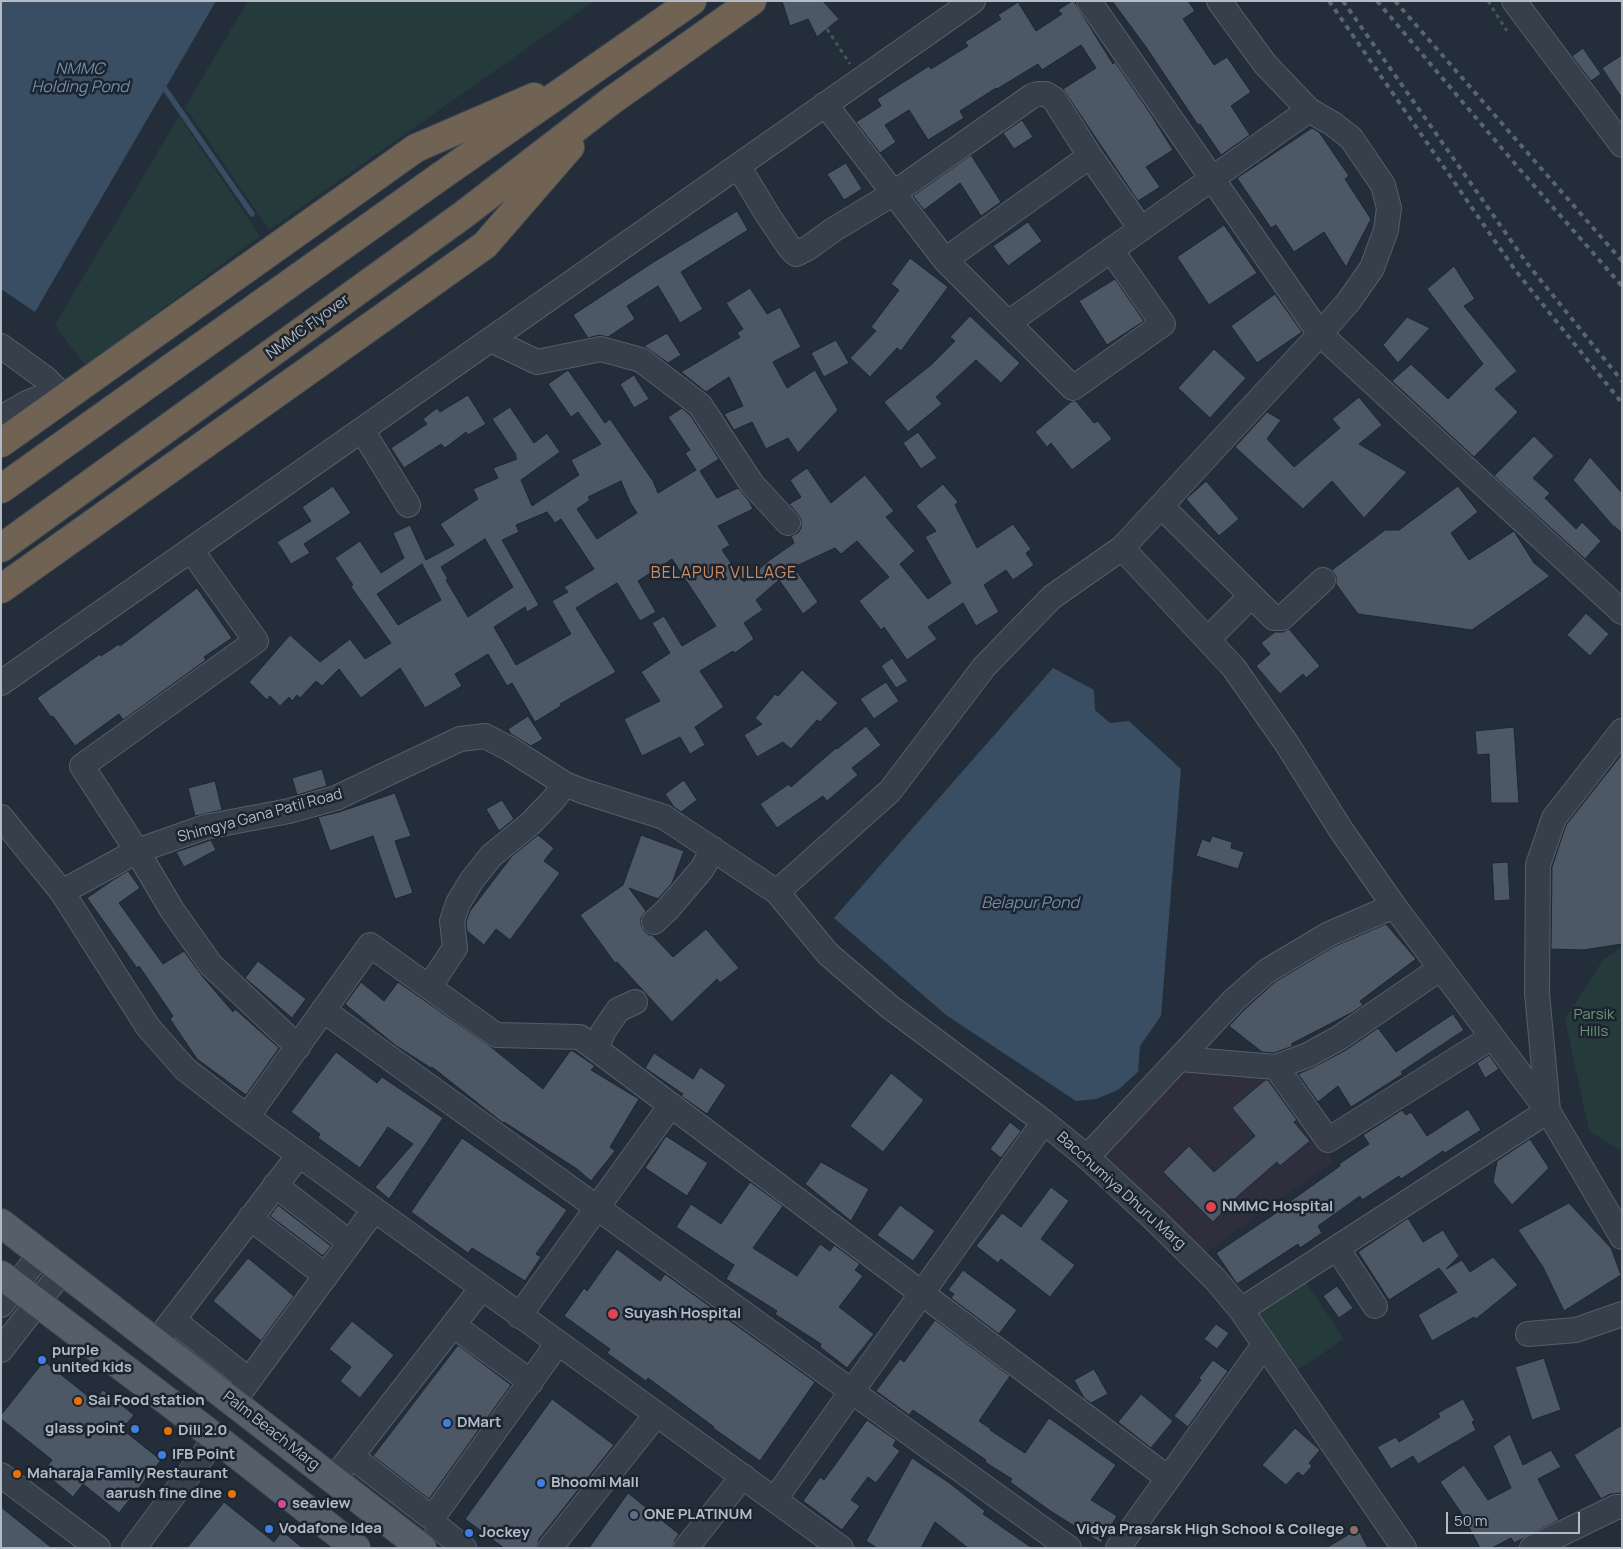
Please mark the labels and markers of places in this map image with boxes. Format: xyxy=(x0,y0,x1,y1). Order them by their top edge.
place label: NMMC Hospital xyxy=(1222,1198,1333,1216)
marker: NMMC Hospital xyxy=(1204,1200,1218,1214)
place label: Suyash Hospital xyxy=(624,1305,741,1323)
marker: Suyash Hospital xyxy=(606,1307,620,1321)
place label: purple united kids xyxy=(52,1342,132,1377)
marker: purple united kids xyxy=(36,1354,48,1366)
place label: Sai Food station xyxy=(88,1392,205,1410)
marker: Sai Food station xyxy=(72,1395,84,1407)
place label: DMart xyxy=(457,1414,501,1432)
marker: DMart xyxy=(441,1417,453,1429)
place label: glass point xyxy=(45,1420,125,1438)
place label: Dili 2.0 xyxy=(178,1422,227,1440)
marker: glass point xyxy=(129,1423,141,1435)
marker: Dili 2.0 xyxy=(162,1425,174,1437)
place label: IFB Point xyxy=(172,1446,235,1464)
marker: IFB Point xyxy=(156,1449,168,1461)
place label: Maharaja Family Restaurant xyxy=(27,1465,228,1483)
marker: Maharaja Family Restaurant xyxy=(11,1468,23,1480)
place label: Bhoomi Mall xyxy=(551,1474,639,1492)
marker: Bhoomi Mall xyxy=(535,1477,547,1489)
place label: aarush fine dine xyxy=(106,1485,222,1503)
marker: aarush fine dine xyxy=(226,1488,238,1500)
place label: seaview xyxy=(292,1495,351,1513)
marker: seaview xyxy=(276,1498,288,1510)
place label: ONE PLATINUM xyxy=(644,1506,752,1524)
marker: ONE PLATINUM xyxy=(628,1509,640,1521)
place label: Vodafone Idea xyxy=(279,1520,382,1538)
place label: Vidya Prasarsk High School & College xyxy=(1076,1521,1344,1539)
marker: Vodafone Idea xyxy=(263,1523,275,1535)
place label: Jockey xyxy=(479,1524,530,1542)
marker: Vidya Prasarsk High School & College xyxy=(1348,1524,1360,1536)
marker: Jockey xyxy=(463,1527,475,1539)

